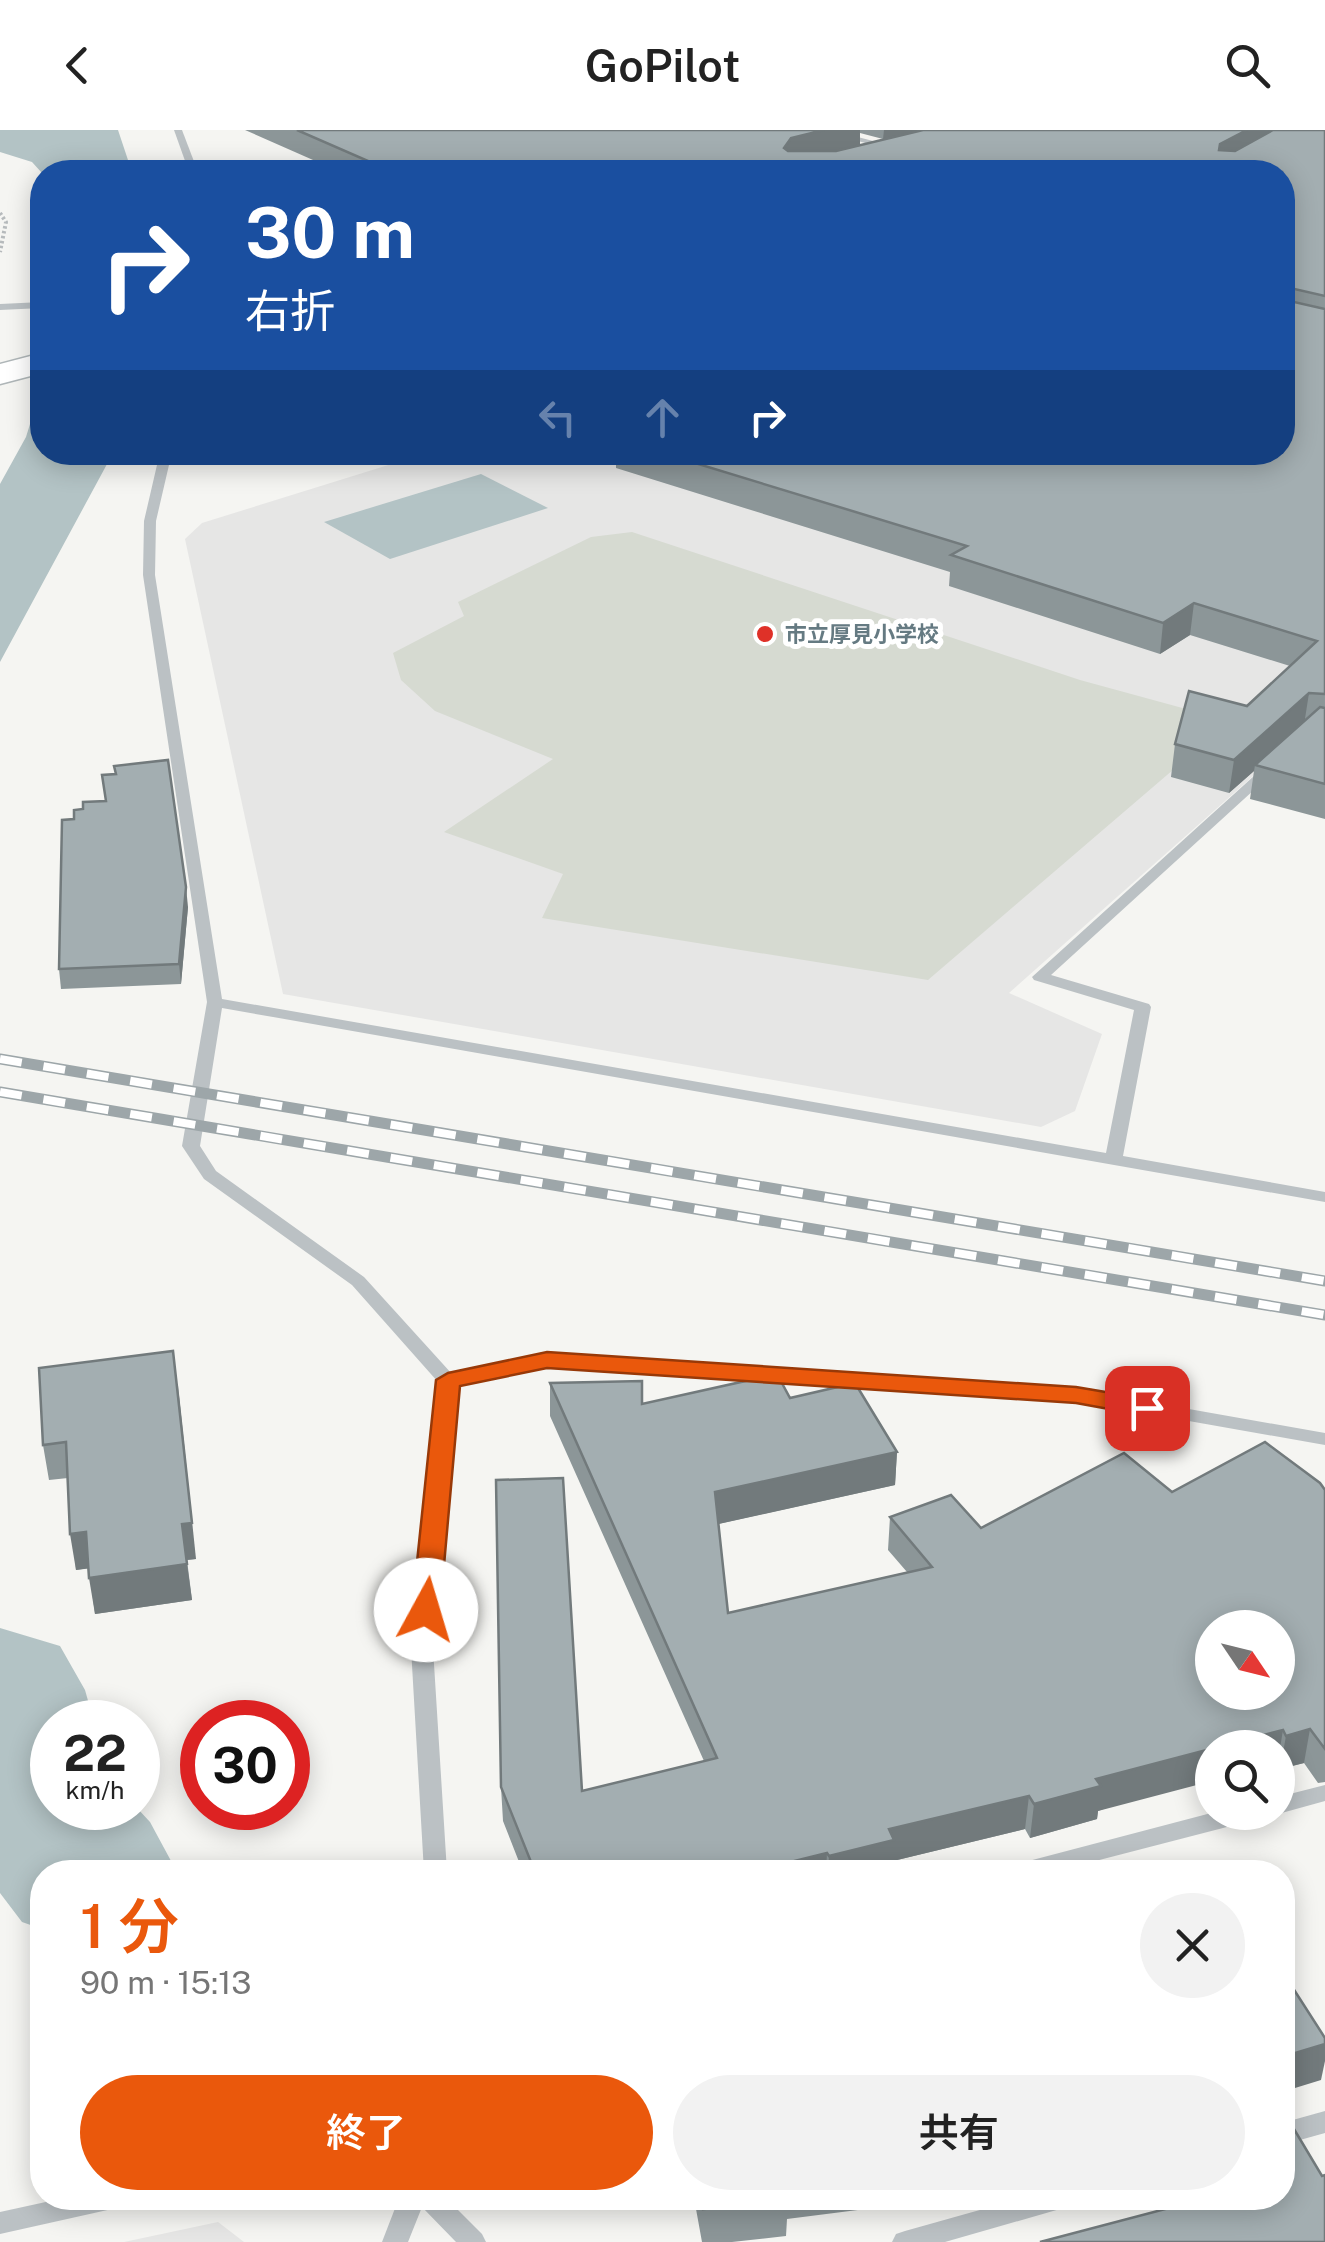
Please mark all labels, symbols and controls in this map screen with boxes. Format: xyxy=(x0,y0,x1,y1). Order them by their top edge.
icon: back xyxy=(50,38,105,93)
icon: search xyxy=(1220,38,1275,93)
text: GoPilot xyxy=(585,39,740,92)
text: 30 m xyxy=(245,191,415,274)
icon: right xyxy=(80,200,210,330)
text: 右折 xyxy=(245,284,335,337)
icon: left xyxy=(530,390,585,445)
icon: ahead xyxy=(635,390,690,445)
icon: right xyxy=(740,390,795,445)
place label: 市立厚見小学校 xyxy=(785,621,939,647)
marker: 市立厚見小学校 xyxy=(754,623,776,645)
pin xyxy=(1105,1366,1190,1451)
icon: arrive xyxy=(1120,1381,1175,1436)
position arrow xyxy=(374,1558,478,1662)
north arrow xyxy=(1195,1610,1295,1710)
map controls xyxy=(1195,1610,1295,1830)
speed limit sign: 30 xyxy=(180,1700,310,1830)
text: 22 xyxy=(63,1723,127,1782)
button: search xyxy=(1195,1730,1295,1830)
text: km/h xyxy=(66,1775,124,1805)
text: 1 分 xyxy=(80,1891,179,1962)
button: close xyxy=(1140,1893,1245,1998)
text: 90 m · 15:13 xyxy=(80,1964,251,2001)
button: 終了 xyxy=(80,2075,653,2190)
button: 共有 xyxy=(673,2075,1245,2190)

